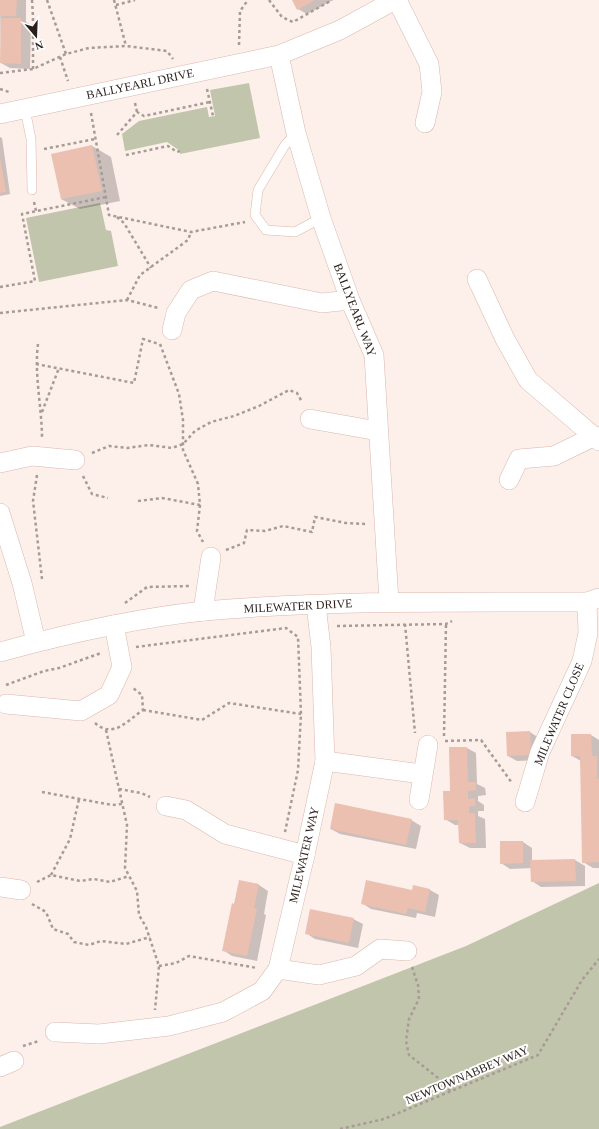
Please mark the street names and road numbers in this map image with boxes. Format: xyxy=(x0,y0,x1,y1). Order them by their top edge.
street label: BALLYEARL DRIVE xyxy=(85,66,195,102)
street label: BALLYEARL WAY xyxy=(331,261,379,359)
street label: MILEWATER DRIVE xyxy=(243,596,353,616)
street label: MILEWATER CLOSE xyxy=(531,660,587,768)
street label: MILEWATER WAY xyxy=(286,805,322,904)
street label: NEWTOWNABBEY WAY xyxy=(403,1043,531,1107)

